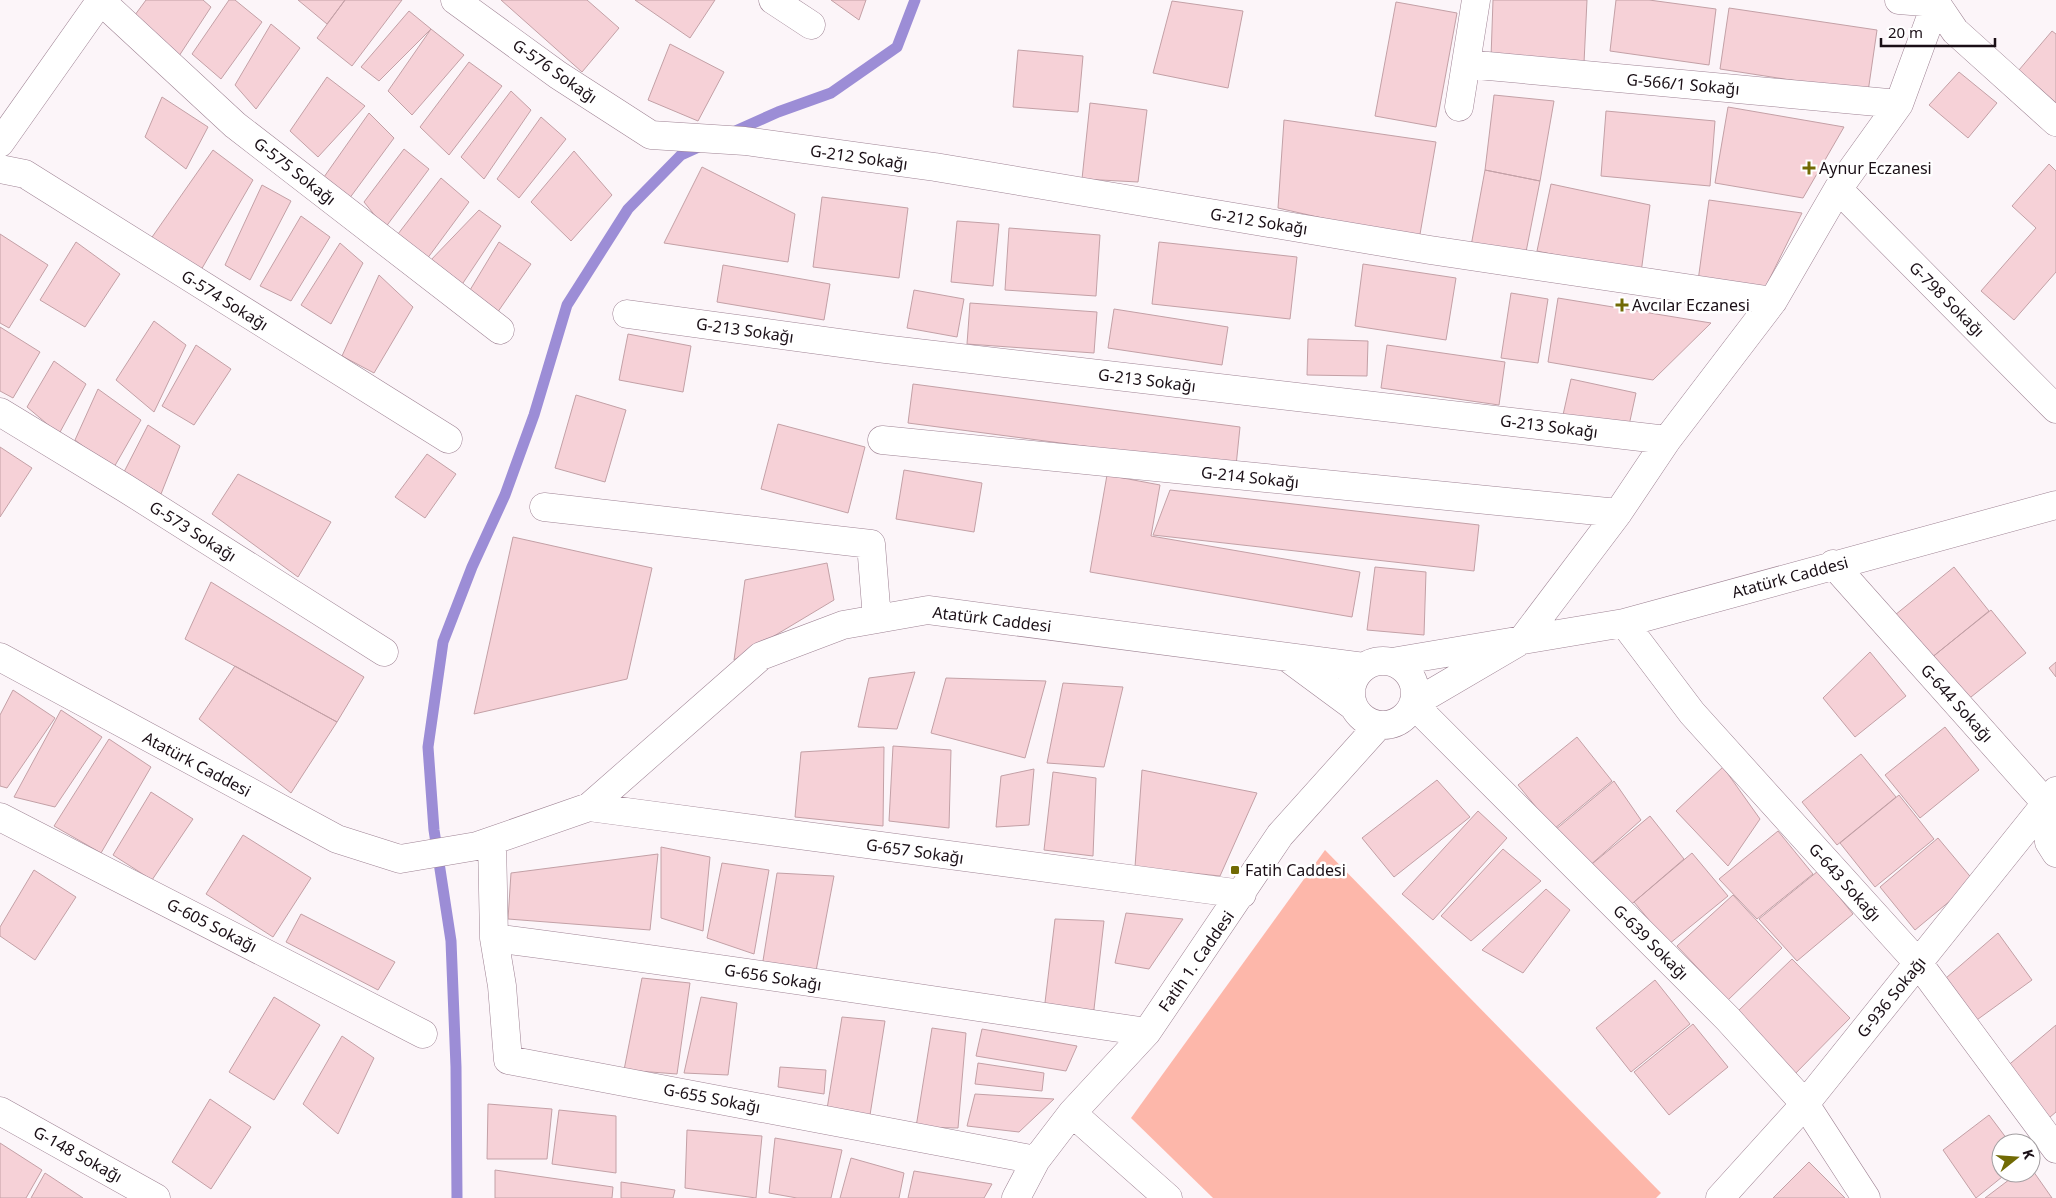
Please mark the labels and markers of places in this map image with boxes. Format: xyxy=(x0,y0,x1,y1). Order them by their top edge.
place label: Aynur Eczanesi xyxy=(1819,157,1932,179)
marker: Aynur Eczanesi xyxy=(1803,162,1815,174)
place label: Avcılar Eczanesi xyxy=(1632,294,1750,316)
marker: Avcılar Eczanesi xyxy=(1616,299,1628,311)
place label: Fatih Caddesi xyxy=(1245,859,1346,881)
marker: Fatih Caddesi xyxy=(1229,864,1241,876)

